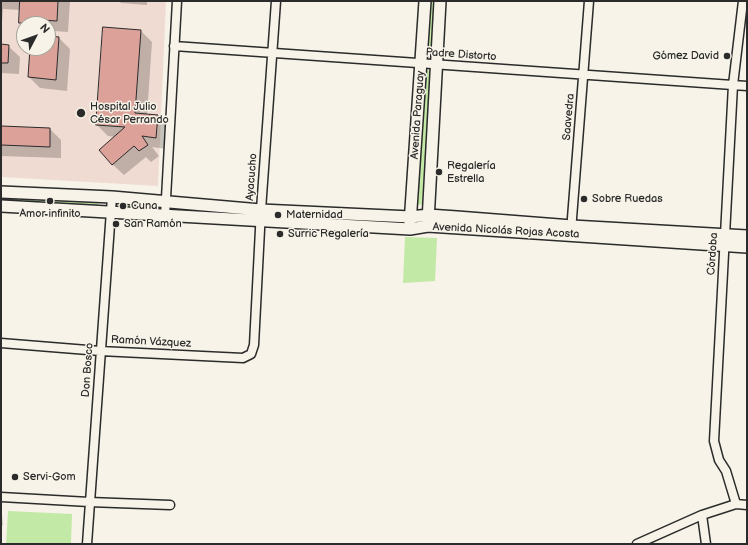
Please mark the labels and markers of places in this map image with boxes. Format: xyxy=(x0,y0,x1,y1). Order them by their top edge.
place label: Gómez David xyxy=(652,49,719,63)
marker: Gómez David xyxy=(722,51,732,61)
place label: Hospital Julio César Perrando xyxy=(90,100,169,126)
marker: Hospital Julio César Perrando xyxy=(75,107,87,119)
place label: Regalería Estrella xyxy=(447,159,496,185)
marker: Regalería Estrella xyxy=(434,167,444,177)
place label: Sobre Ruedas xyxy=(592,192,663,206)
marker: Sobre Ruedas xyxy=(579,194,589,204)
marker: Amor infinito xyxy=(45,196,55,206)
place label: Cuna xyxy=(131,199,157,213)
marker: Cuna xyxy=(118,201,128,211)
place label: Amor infinito xyxy=(19,207,81,221)
place label: Maternidad xyxy=(286,208,343,222)
marker: Maternidad xyxy=(273,210,283,220)
place label: San Ramón xyxy=(124,217,182,231)
marker: San Ramón xyxy=(111,219,121,229)
place label: Surric Regalería xyxy=(288,227,369,241)
marker: Surric Regalería xyxy=(275,229,285,239)
place label: Servi-Gom xyxy=(23,470,76,484)
marker: Servi-Gom xyxy=(10,472,20,482)

